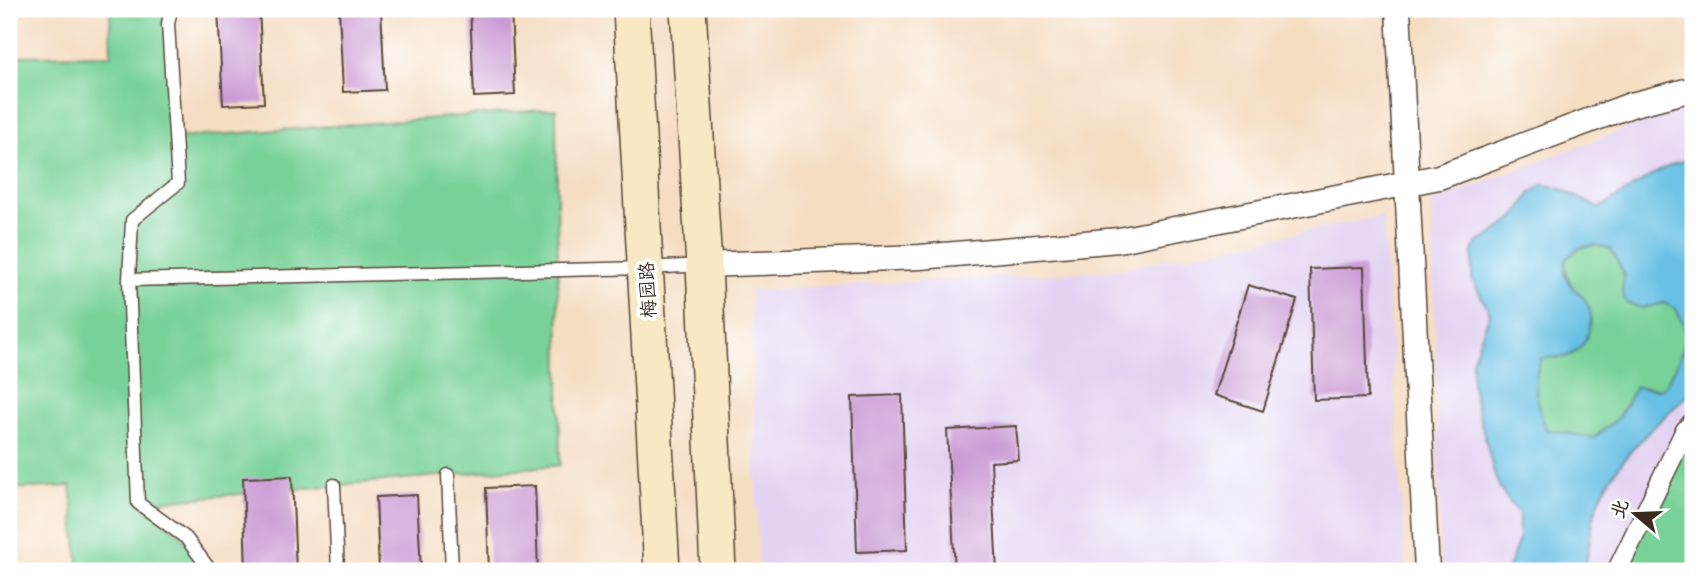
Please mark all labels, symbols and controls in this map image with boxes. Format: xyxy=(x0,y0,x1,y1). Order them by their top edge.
street label: 梅园路 xyxy=(631,261,661,319)
north arrow xyxy=(1600,478,1670,548)
text: 北 xyxy=(1602,495,1634,522)

